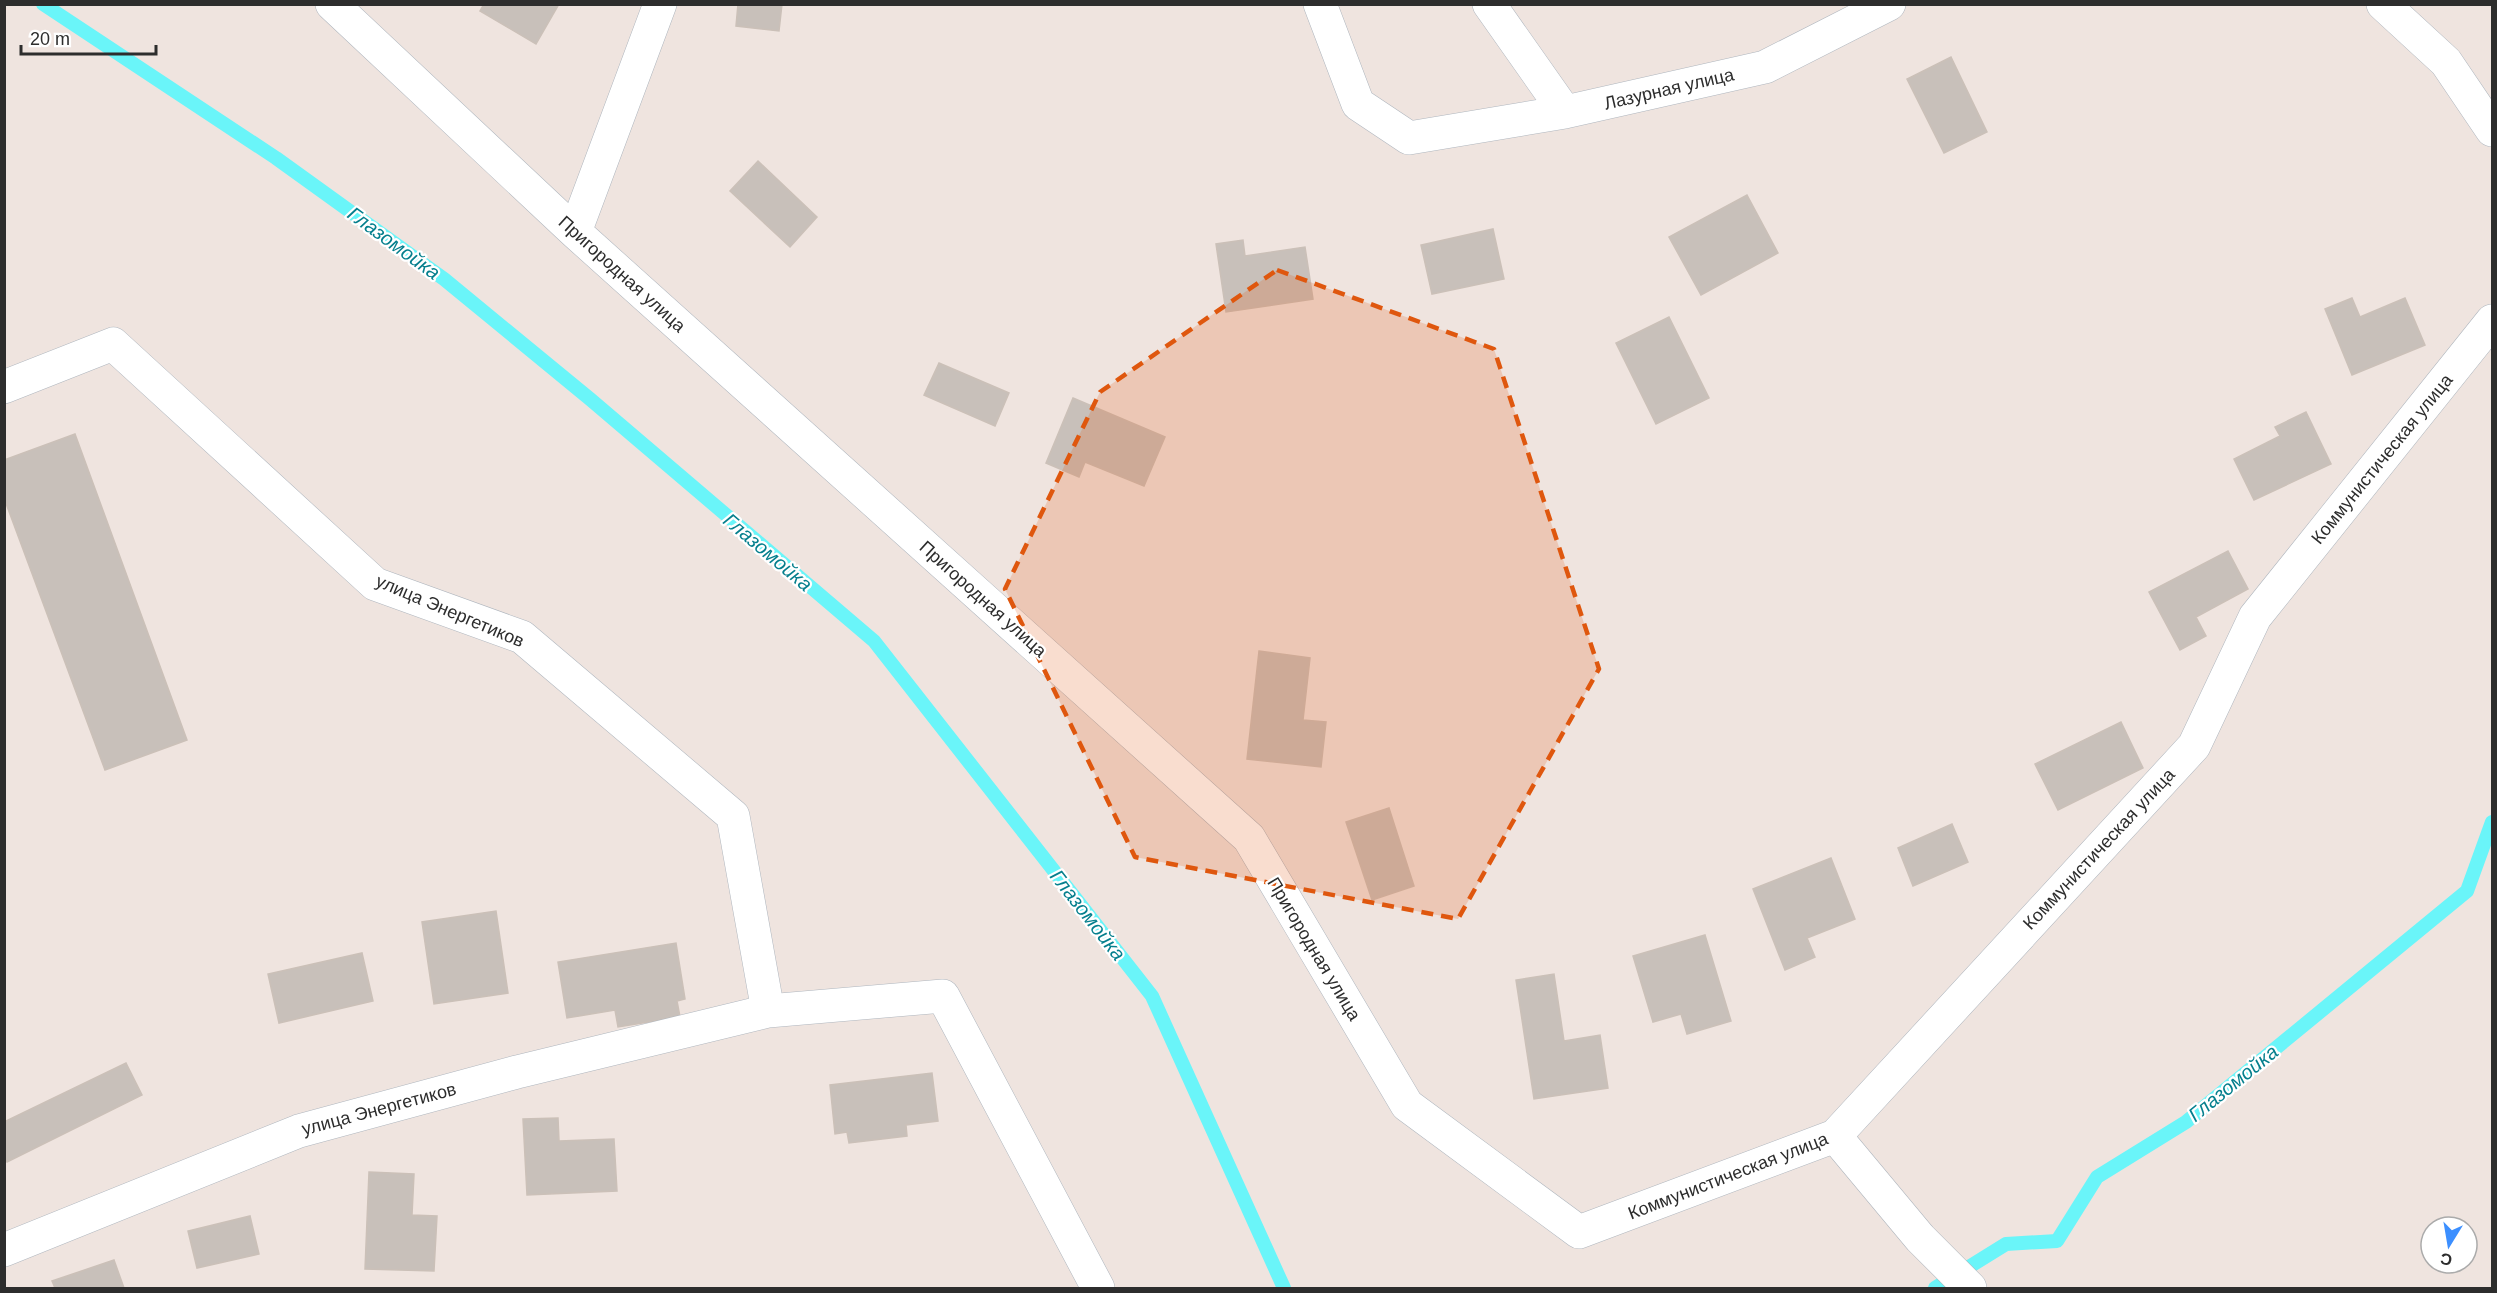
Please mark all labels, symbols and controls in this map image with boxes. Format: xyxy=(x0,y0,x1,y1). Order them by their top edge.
scale bar xyxy=(21,18,156,56)
text: 20 m xyxy=(30,29,70,49)
street label: Лазурная улица xyxy=(1602,64,1737,114)
water label: Глазомойка xyxy=(344,202,444,284)
street label: Пригородная улица xyxy=(555,212,690,337)
street label: Коммунистическая улица xyxy=(2307,369,2457,548)
water label: Глазомойка xyxy=(719,509,817,595)
street label: Пригородная улица xyxy=(916,537,1051,662)
street label: улица Энергетиков xyxy=(373,571,527,651)
street label: Коммунистическая улица xyxy=(2019,764,2179,934)
water label: Глазомойка xyxy=(1046,865,1130,965)
street label: Пригородная улица xyxy=(1263,874,1365,1025)
water label: Глазомойка xyxy=(2184,1040,2282,1126)
street label: улица Энергетиков xyxy=(300,1079,458,1139)
street label: Коммунистическая улица xyxy=(1625,1128,1832,1223)
north arrow xyxy=(2419,1215,2479,1275)
text: С xyxy=(2439,1250,2454,1269)

